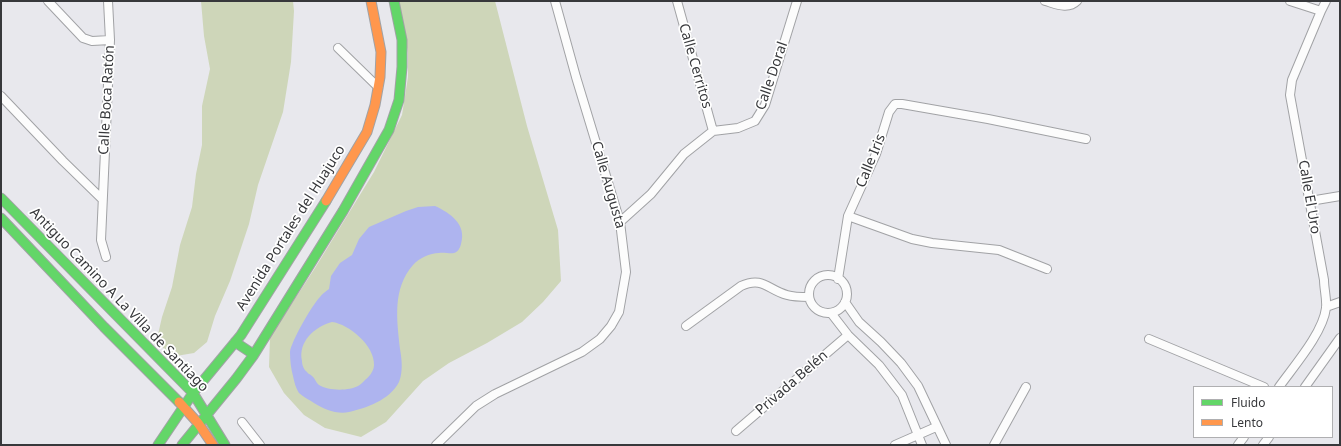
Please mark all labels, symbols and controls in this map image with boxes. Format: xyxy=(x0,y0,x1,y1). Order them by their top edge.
street label: Calle Cerritos xyxy=(675,22,715,110)
street label: Calle Doral xyxy=(752,40,792,112)
street label: Calle Boca Ratón xyxy=(96,45,118,155)
street label: Calle Iris xyxy=(853,132,889,190)
street label: Calle Augusta xyxy=(588,139,628,231)
street label: Avenida Portales del Huajuco xyxy=(233,142,349,314)
street label: Calle El Uro xyxy=(1294,159,1324,235)
street label: Antiguo Camino A La Villa de Santiago xyxy=(26,204,212,396)
street label: Privada Belén xyxy=(752,347,832,419)
legend xyxy=(1193,386,1333,438)
text: Fluido xyxy=(1231,394,1265,411)
text: Lento xyxy=(1231,414,1263,431)

